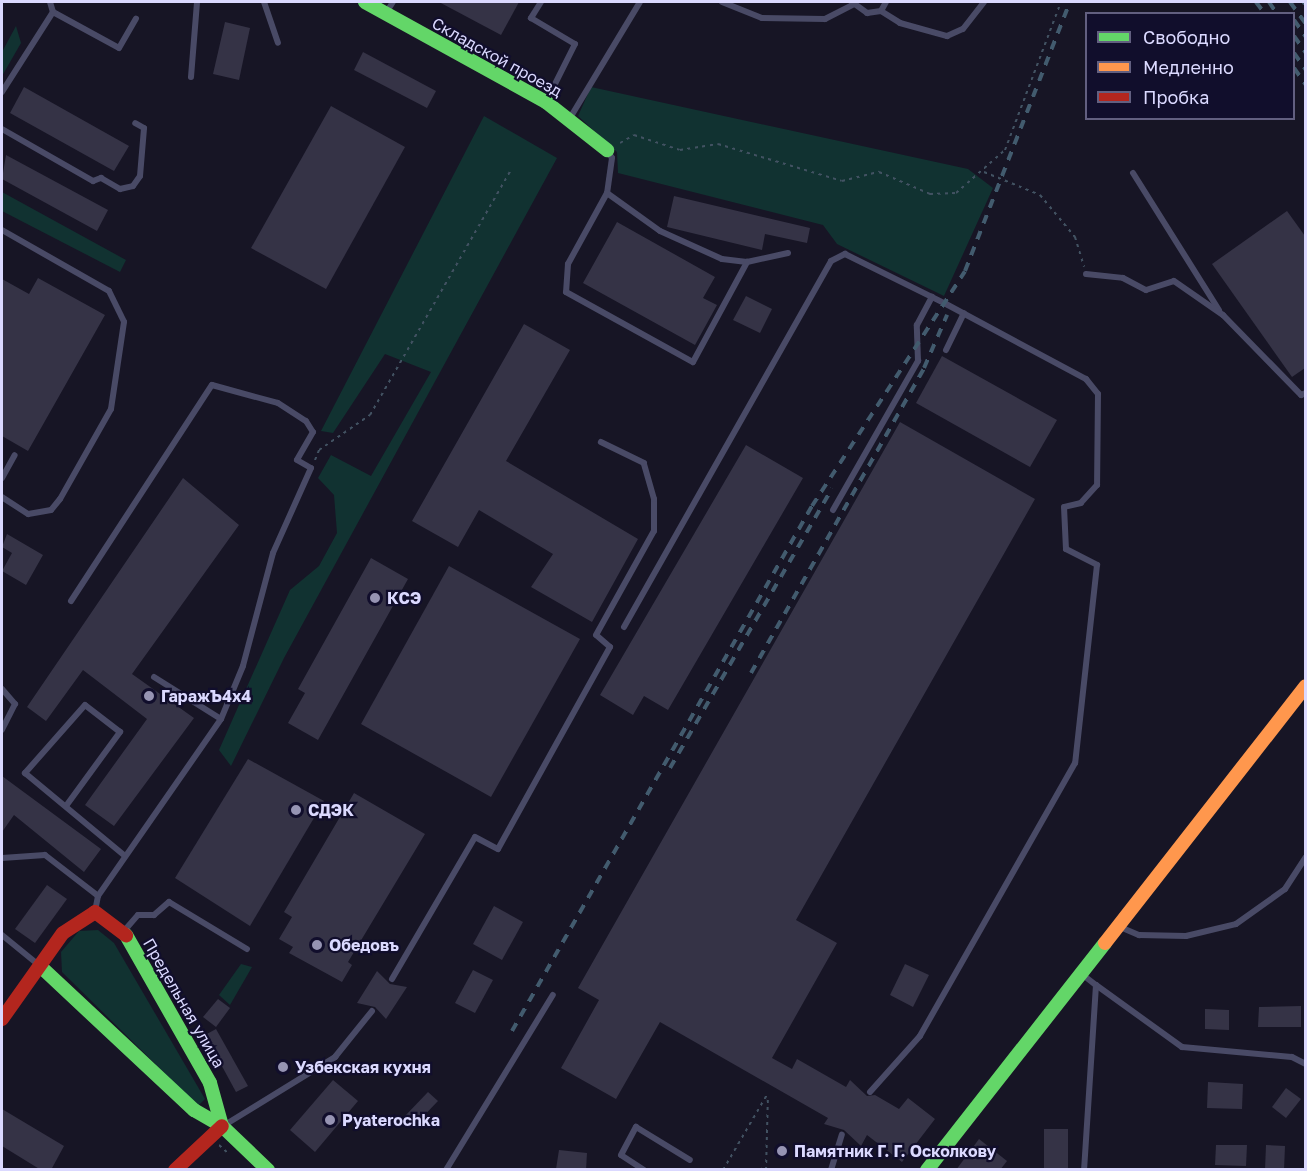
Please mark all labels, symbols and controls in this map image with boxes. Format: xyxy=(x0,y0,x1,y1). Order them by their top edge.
legend xyxy=(1085,12,1295,120)
street label: Складской проезд xyxy=(429,13,565,101)
text: Свободно xyxy=(1143,26,1230,48)
text: Медленно xyxy=(1143,56,1234,78)
text: Пробка xyxy=(1143,86,1209,108)
place label: КСЭ xyxy=(387,588,421,608)
marker: КСЭ xyxy=(368,591,382,605)
place label: ГаражЪ4х4 xyxy=(161,686,251,706)
marker: ГаражЪ4х4 xyxy=(142,689,156,703)
place label: СДЭК xyxy=(308,800,354,820)
marker: СДЭК xyxy=(289,803,303,817)
street label: Предельная улица xyxy=(139,935,229,1071)
place label: Обедовъ xyxy=(329,935,399,955)
marker: Обедовъ xyxy=(310,938,324,952)
place label: Узбекская кухня xyxy=(295,1057,431,1077)
marker: Узбекская кухня xyxy=(276,1060,290,1074)
place label: Pyaterochka xyxy=(342,1110,440,1130)
marker: Pyaterochka xyxy=(323,1113,337,1127)
place label: Памятник Г. Г. Осколкову xyxy=(794,1141,996,1161)
marker: Памятник Г. Г. Осколкову xyxy=(775,1144,789,1158)

